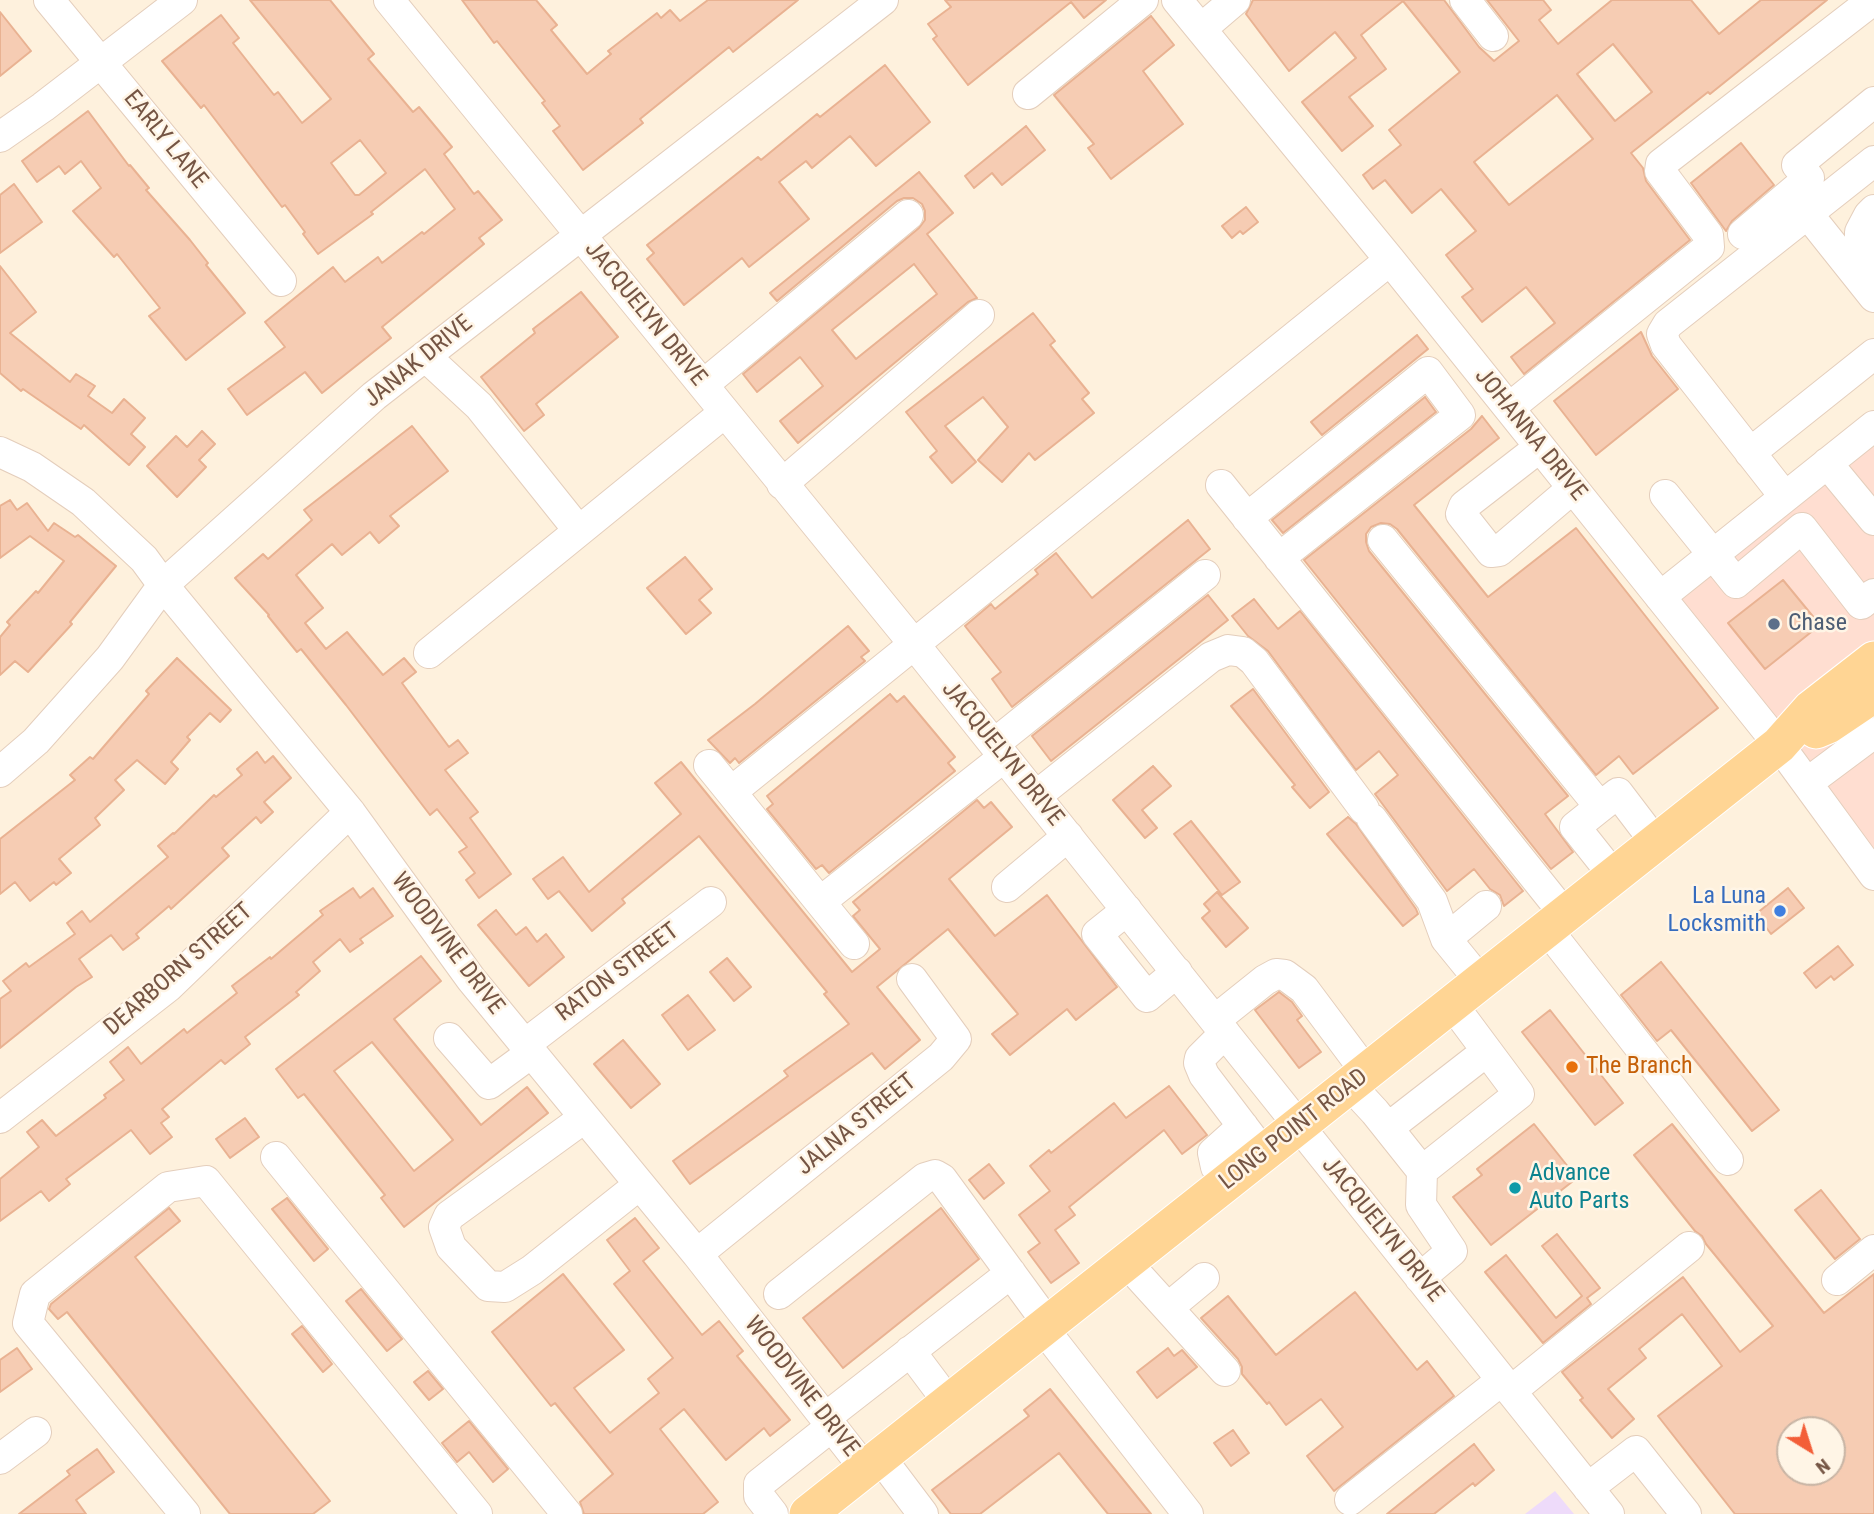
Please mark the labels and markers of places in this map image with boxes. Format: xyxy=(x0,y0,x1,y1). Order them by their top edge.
place label: Chase xyxy=(1788,610,1847,638)
marker: Chase xyxy=(1766,616,1782,632)
place label: La Luna Locksmith xyxy=(1667,883,1766,939)
marker: La Luna Locksmith xyxy=(1772,903,1788,919)
place label: The Branch xyxy=(1586,1053,1693,1081)
marker: The Branch xyxy=(1564,1059,1580,1075)
place label: Advance Auto Parts xyxy=(1529,1160,1629,1216)
marker: Advance Auto Parts xyxy=(1507,1180,1523,1196)

